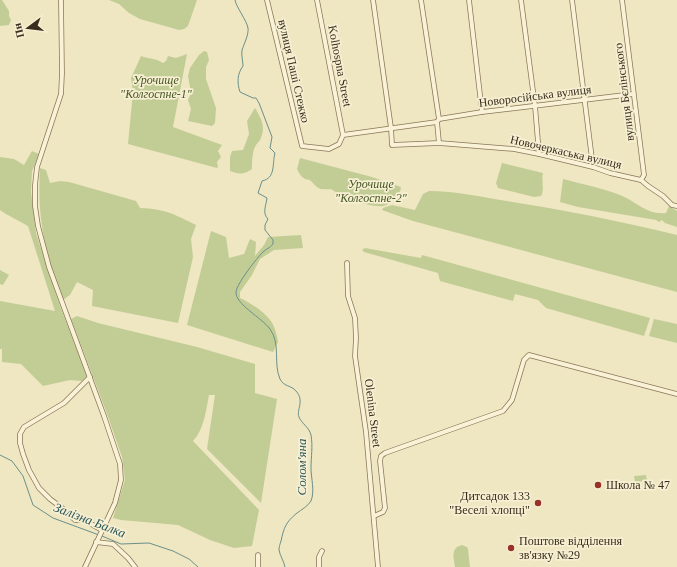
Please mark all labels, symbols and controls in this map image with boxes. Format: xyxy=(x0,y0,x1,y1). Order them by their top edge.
north arrow xyxy=(8,8,48,48)
street label: вулиця Паші Стежко xyxy=(275,18,313,124)
text: Пн xyxy=(10,21,26,39)
street label: Kolhospna Street xyxy=(325,24,355,109)
street label: вулиця Бєлінського xyxy=(611,42,637,142)
park label: Урочище "Колгоспне-1" xyxy=(120,73,193,101)
street label: Новоросійська вулиця xyxy=(478,82,593,110)
street label: Новочеркаська вулиця xyxy=(509,132,624,172)
park label: Урочище "Колгоспне-2" xyxy=(335,177,408,205)
street label: Olenina Street xyxy=(362,378,384,449)
water label: Солом'яна xyxy=(294,438,309,495)
place label: Школа № 47 xyxy=(606,478,670,492)
marker: Школа № 47 xyxy=(593,480,603,490)
place label: Дитсадок 133 "Веселі хлопці" xyxy=(449,489,530,517)
marker: Дитсадок 133 "Веселі хлопці" xyxy=(533,498,543,508)
water label: Залізна Балка xyxy=(52,499,128,541)
place label: Поштове відділення зв'язку №29 xyxy=(519,534,623,562)
marker: Поштове відділення зв'язку №29 xyxy=(506,543,516,553)

